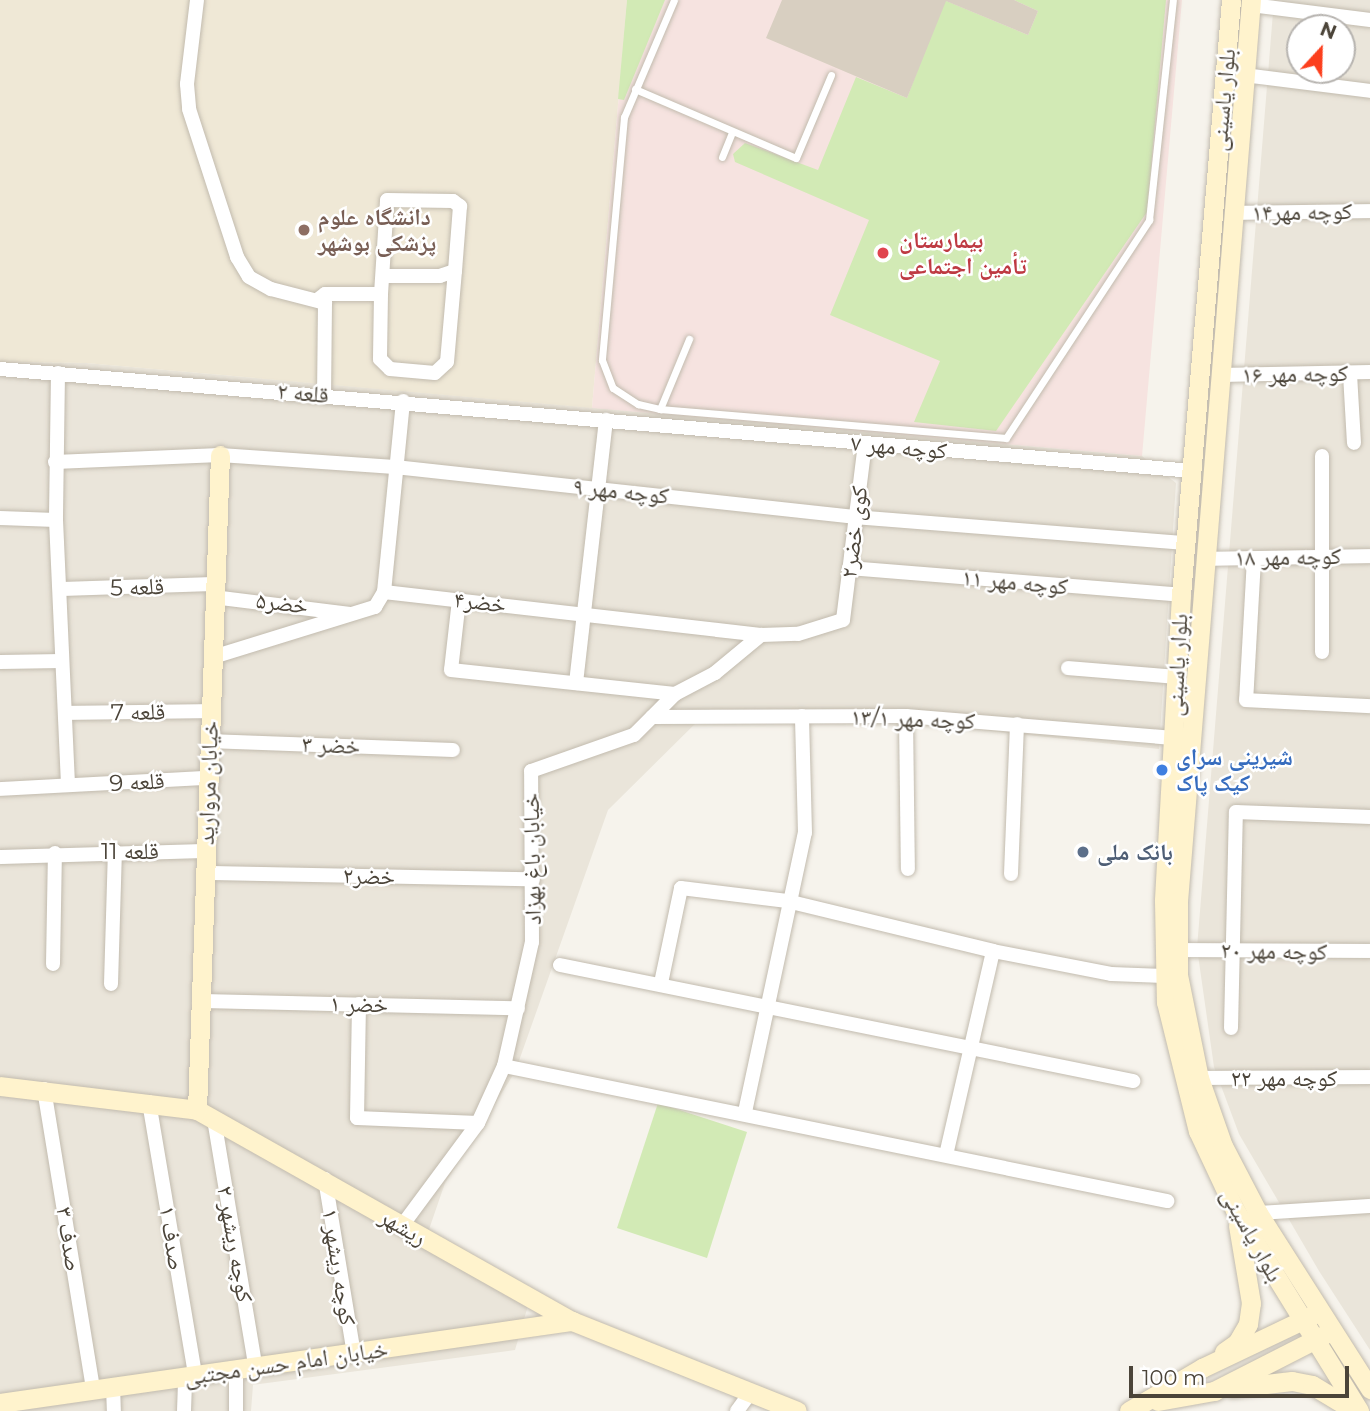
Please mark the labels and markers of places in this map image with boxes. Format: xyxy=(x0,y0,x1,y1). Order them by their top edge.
place label: دانشگاه علوم پزشکی بوشهر xyxy=(318,203,436,257)
marker: دانشگاه علوم پزشکی بوشهر xyxy=(296,222,312,238)
place label: بیمارستان تأمین اجتماعی xyxy=(899,226,1027,280)
marker: بیمارستان تأمین اجتماعی xyxy=(873,243,893,263)
place label: شیرینی سرای کیک پاک xyxy=(1176,743,1293,797)
marker: شیرینی سرای کیک پاک xyxy=(1154,762,1170,778)
place label: بانک ملی xyxy=(1097,838,1173,866)
marker: بانک ملی xyxy=(1075,844,1091,860)

